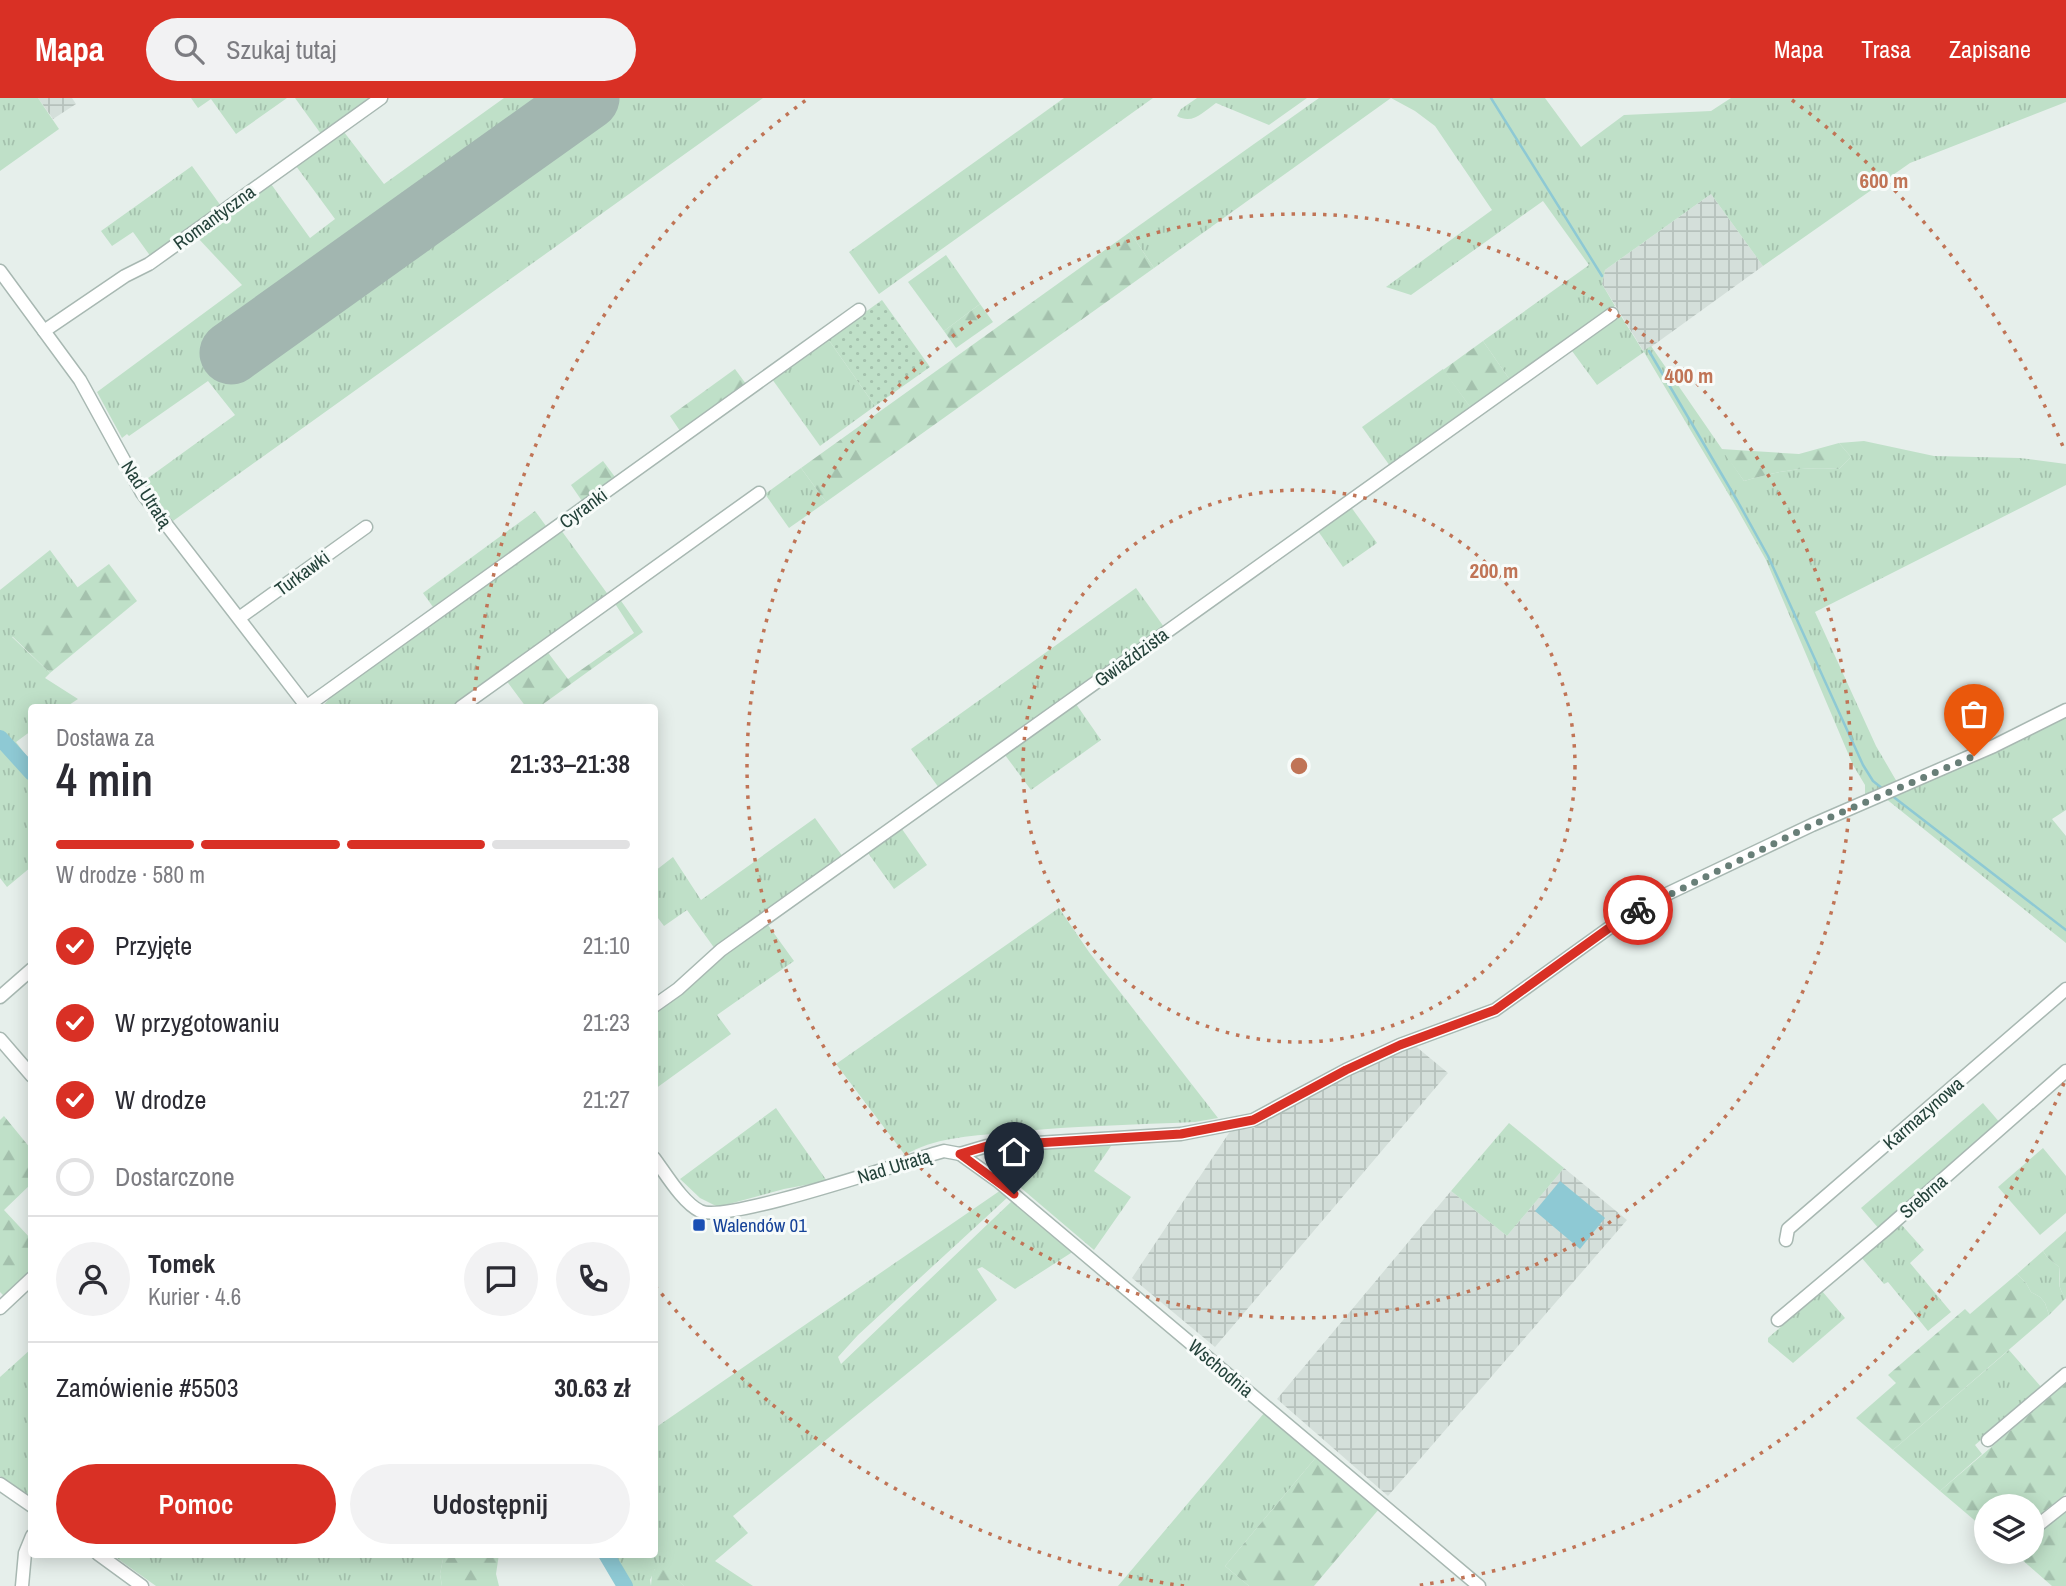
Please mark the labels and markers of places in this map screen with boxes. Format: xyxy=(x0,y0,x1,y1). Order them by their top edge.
pin xyxy=(1944,684,2004,756)
centre of rings xyxy=(1287,754,1311,778)
pin xyxy=(984,1122,1044,1194)
place label: Walendów 01 xyxy=(713,1212,807,1238)
marker: Walendów 01 xyxy=(691,1217,707,1233)

